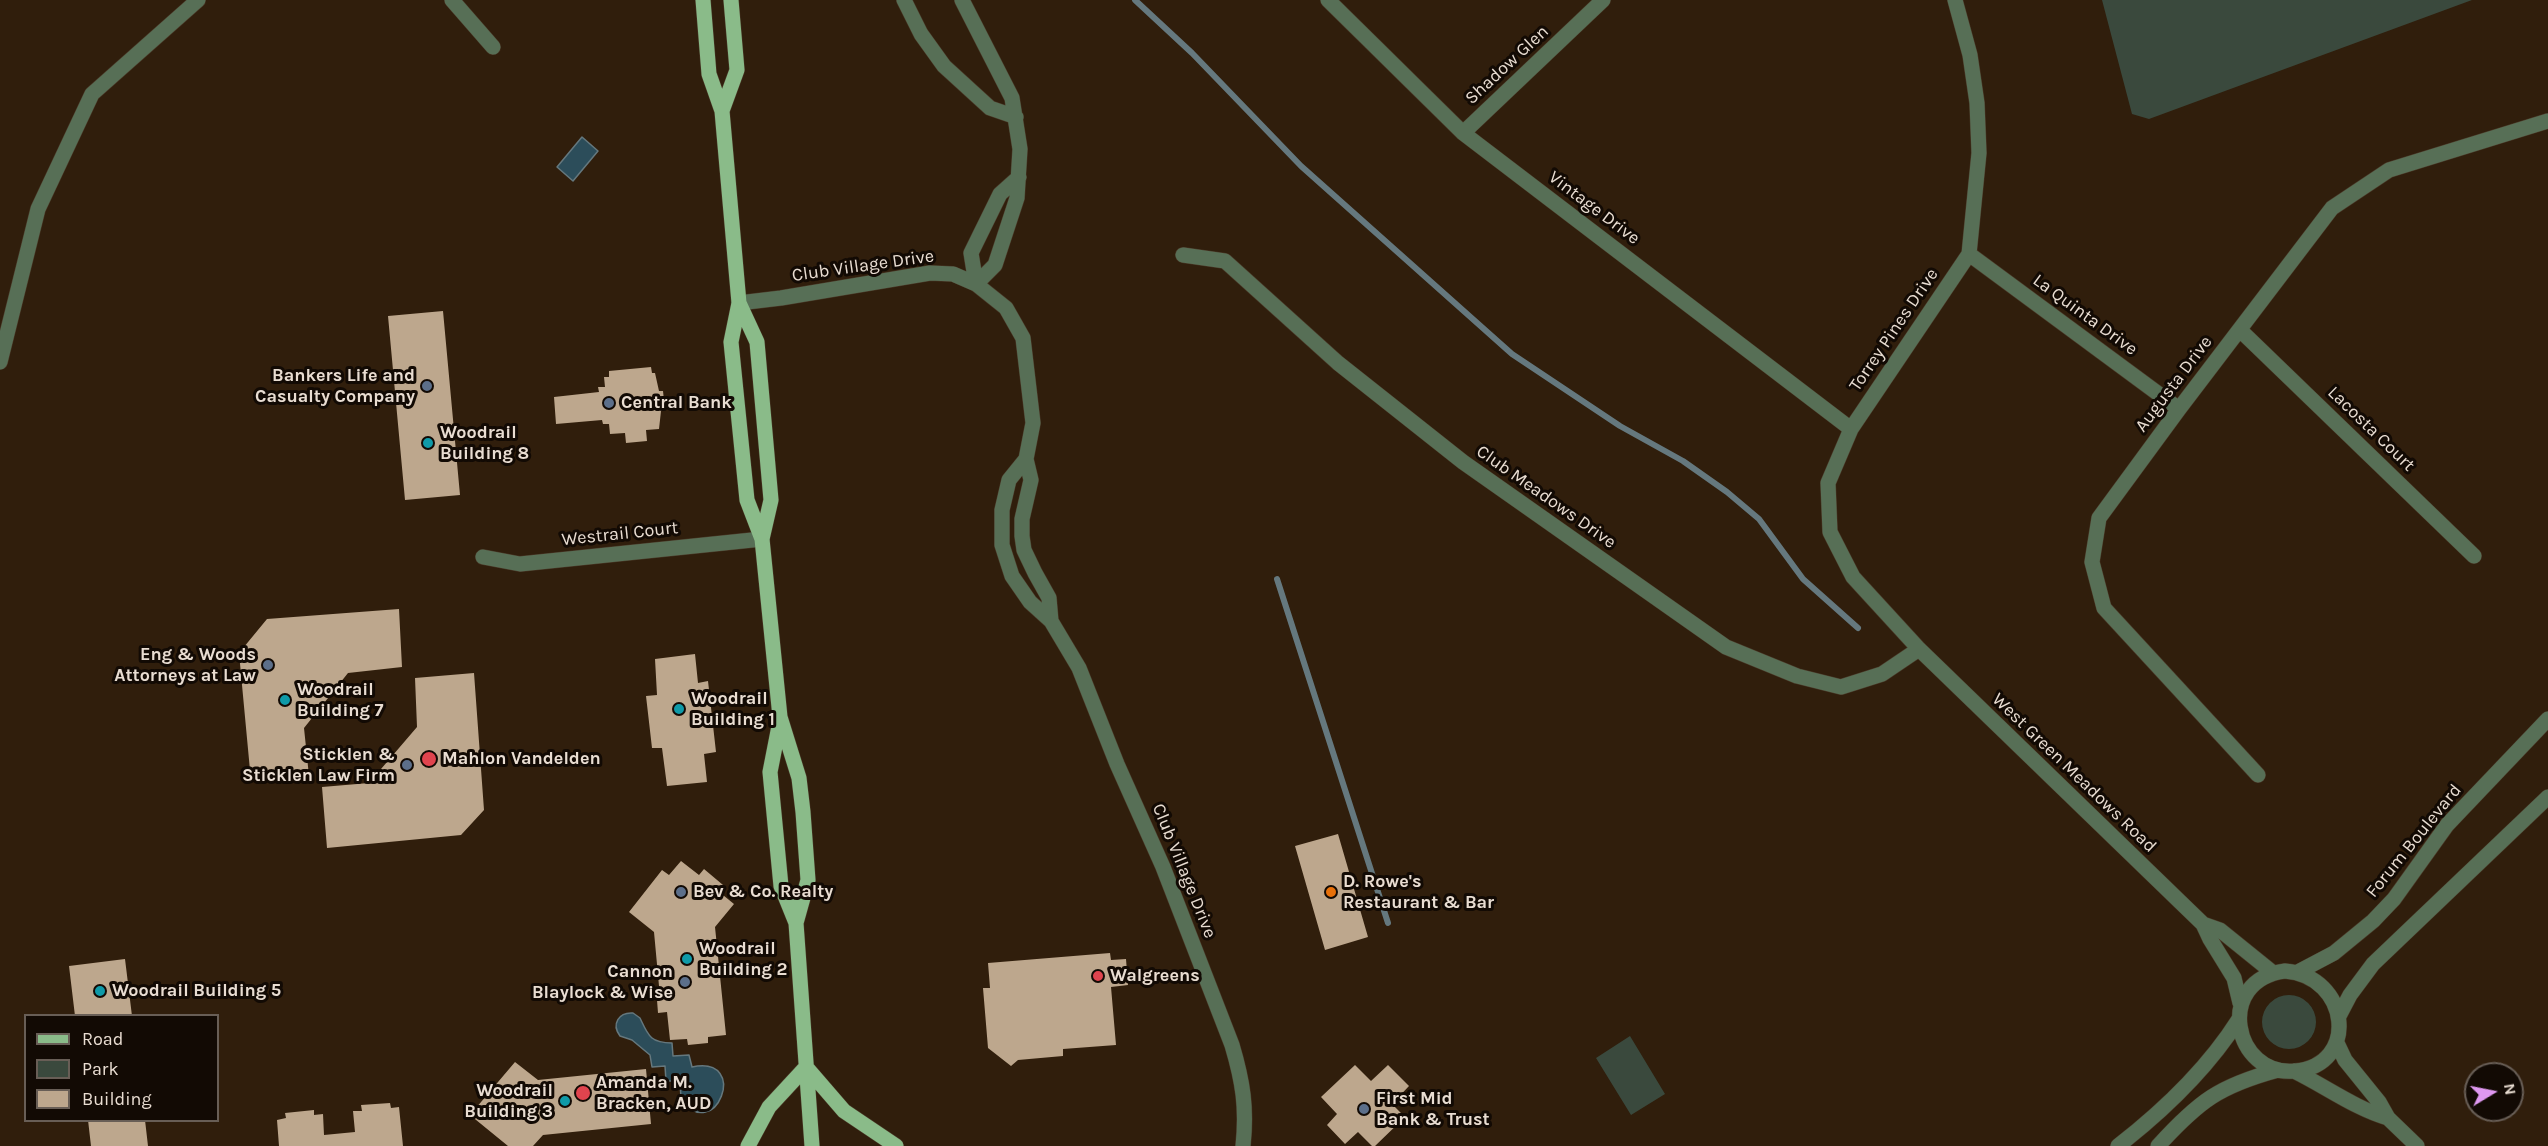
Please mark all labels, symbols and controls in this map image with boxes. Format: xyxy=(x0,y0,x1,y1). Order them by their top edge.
street label: Shadow Glen xyxy=(1461,21,1553,109)
street label: Vintage Drive xyxy=(1544,167,1644,249)
street label: Club Village Drive xyxy=(791,245,935,287)
street label: Torrey Pines Drive xyxy=(1845,264,1943,396)
street label: La Quinta Drive xyxy=(2028,270,2142,360)
street label: Augusta Drive xyxy=(2131,332,2217,436)
place label: Bankers Life and Casualty Company xyxy=(255,365,415,407)
marker: Bankers Life and Casualty Company xyxy=(420,379,434,393)
street label: Lacosta Court xyxy=(2323,382,2419,476)
place label: Central Bank xyxy=(621,392,732,414)
marker: Central Bank xyxy=(602,396,616,410)
place label: Woodrail Building 8 xyxy=(440,422,529,464)
marker: Woodrail Building 8 xyxy=(421,436,435,450)
street label: Club Meadows Drive xyxy=(1472,441,1620,553)
street label: Westrail Court xyxy=(561,517,679,551)
place label: Eng & Woods Attorneys at Law xyxy=(114,644,256,686)
marker: Eng & Woods Attorneys at Law xyxy=(261,658,275,672)
place label: Woodrail Building 7 xyxy=(297,679,383,722)
place label: Woodrail Building 1 xyxy=(691,688,775,730)
street label: West Green Meadows Road xyxy=(1987,689,2161,857)
marker: Woodrail Building 7 xyxy=(278,693,292,707)
marker: Woodrail Building 1 xyxy=(672,702,686,716)
place label: Sticklen & Sticklen Law Firm xyxy=(242,744,395,786)
place label: Mahlon Vandelden xyxy=(442,748,601,770)
marker: Mahlon Vandelden xyxy=(420,750,438,768)
marker: Sticklen & Sticklen Law Firm xyxy=(400,758,414,772)
street label: Forum Boulevard xyxy=(2362,780,2466,902)
street label: Club Village Drive xyxy=(1147,801,1221,941)
place label: D. Rowe's Restaurant & Bar xyxy=(1343,871,1494,914)
place label: Bev & Co. Realty xyxy=(693,881,833,903)
marker: Bev & Co. Realty xyxy=(674,885,688,899)
marker: D. Rowe's Restaurant & Bar xyxy=(1324,885,1338,899)
place label: Woodrail Building 2 xyxy=(699,938,787,980)
marker: Woodrail Building 2 xyxy=(680,952,694,966)
place label: Cannon Blaylock & Wise xyxy=(532,961,673,1004)
place label: Walgreens xyxy=(1110,965,1200,987)
marker: Walgreens xyxy=(1091,969,1105,983)
marker: Cannon Blaylock & Wise xyxy=(678,975,692,989)
place label: Woodrail Building 5 xyxy=(112,980,281,1002)
marker: Woodrail Building 5 xyxy=(93,984,107,998)
legend xyxy=(24,1014,219,1122)
text: Road xyxy=(82,1028,123,1050)
text: Park xyxy=(82,1058,119,1080)
north arrow xyxy=(2464,1062,2524,1122)
place label: Amanda M. Bracken, AUD xyxy=(596,1072,711,1114)
place label: Woodrail Building 3 xyxy=(464,1080,553,1122)
text: N xyxy=(2500,1082,2521,1096)
marker: Amanda M. Bracken, AUD xyxy=(574,1084,592,1102)
text: Building xyxy=(82,1088,152,1110)
place label: First Mid Bank & Trust xyxy=(1376,1088,1490,1130)
marker: Woodrail Building 3 xyxy=(558,1094,572,1108)
marker: First Mid Bank & Trust xyxy=(1357,1102,1371,1116)

